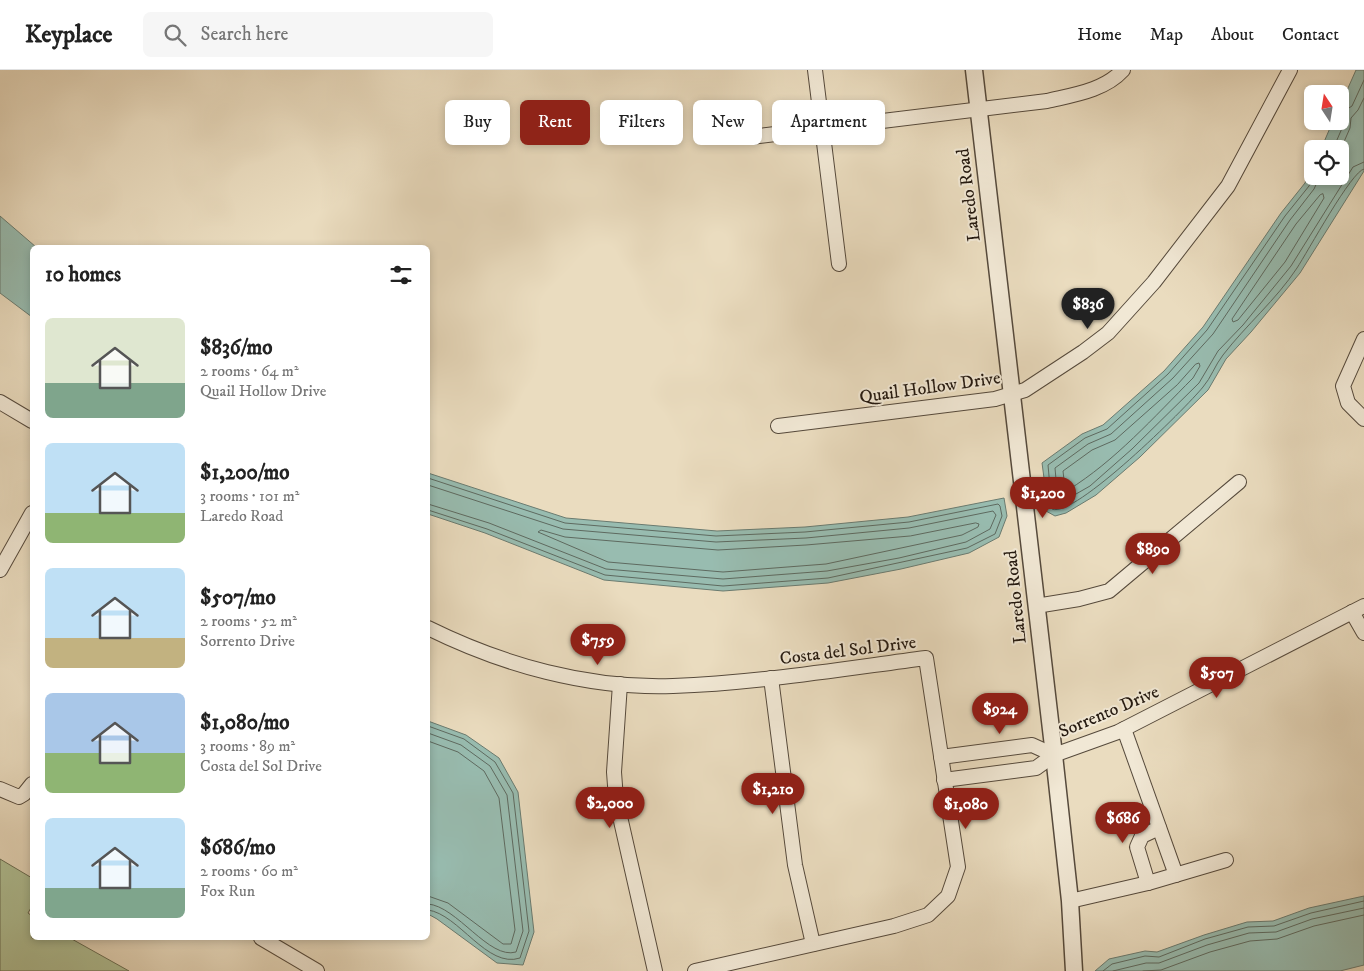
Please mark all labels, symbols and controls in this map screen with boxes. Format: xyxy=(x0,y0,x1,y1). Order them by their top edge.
search box xyxy=(143,12,493,57)
text: Keyplace xyxy=(25,20,113,50)
icon: search xyxy=(161,21,189,49)
text: Search here xyxy=(201,23,288,46)
text: Home xyxy=(1077,24,1122,46)
text: Map xyxy=(1150,24,1183,46)
text: About xyxy=(1211,24,1254,46)
text: Contact xyxy=(1282,24,1339,46)
north arrow xyxy=(1304,85,1349,130)
map controls xyxy=(1304,85,1349,185)
chip: Buy xyxy=(445,100,510,145)
chip: Rent xyxy=(520,100,590,145)
chip: Filters xyxy=(600,100,683,145)
chip: New xyxy=(693,100,762,145)
chip: Apartment xyxy=(772,100,885,145)
button: locate xyxy=(1304,140,1349,185)
street label: Laredo Road xyxy=(952,147,986,243)
icon: filters xyxy=(387,261,415,289)
text: 10 homes xyxy=(45,262,121,288)
pin: $836 xyxy=(1058,288,1118,330)
text: $836 xyxy=(1072,294,1104,314)
text: $836/mo xyxy=(200,335,272,361)
icon: home xyxy=(85,338,145,398)
text: 2 rooms · 64 m² xyxy=(200,361,299,381)
street label: Quail Hollow Drive xyxy=(858,367,1002,409)
text: Quail Hollow Drive xyxy=(200,381,326,401)
text: $1,200/mo xyxy=(200,460,289,486)
icon: home xyxy=(85,463,145,523)
pin: $1,200 xyxy=(1002,476,1084,519)
text: $1,200 xyxy=(1021,483,1065,503)
text: 3 rooms · 101 m² xyxy=(200,486,299,506)
text: Laredo Road xyxy=(200,506,283,526)
pin: $890 xyxy=(1123,532,1183,575)
text: $890 xyxy=(1136,539,1170,559)
street label: Laredo Road xyxy=(1000,549,1032,645)
text: $507/mo xyxy=(200,585,276,611)
icon: home xyxy=(85,588,145,648)
text: 2 rooms · 52 m² xyxy=(200,611,297,631)
pin: $759 xyxy=(568,624,628,666)
text: $759 xyxy=(581,630,615,650)
text: Sorrento Drive xyxy=(200,631,295,651)
street label: Costa del Sol Drive xyxy=(779,632,917,670)
pin: $507 xyxy=(1187,656,1247,699)
text: $507 xyxy=(1200,663,1234,683)
street label: Sorrento Drive xyxy=(1056,681,1162,743)
pin: $924 xyxy=(970,692,1030,735)
text: $924 xyxy=(983,699,1017,719)
text: $1,080/mo xyxy=(200,710,290,736)
icon: home xyxy=(85,713,145,773)
text: 3 rooms · 89 m² xyxy=(200,736,295,756)
text: Costa del Sol Drive xyxy=(200,756,322,776)
pin: $1,210 xyxy=(732,772,814,815)
text: $1,210 xyxy=(752,779,794,799)
pin: $2,000 xyxy=(569,786,651,829)
pin: $1,080 xyxy=(925,788,1007,830)
text: $2,000 xyxy=(587,793,633,813)
text: $1,080 xyxy=(944,794,988,814)
pin: $686 xyxy=(1093,802,1153,844)
text: $686 xyxy=(1106,808,1140,828)
text: $686/mo xyxy=(200,835,275,861)
icon: home xyxy=(85,838,145,898)
text: 2 rooms · 60 m² xyxy=(200,861,298,881)
text: Fox Run xyxy=(200,881,255,901)

